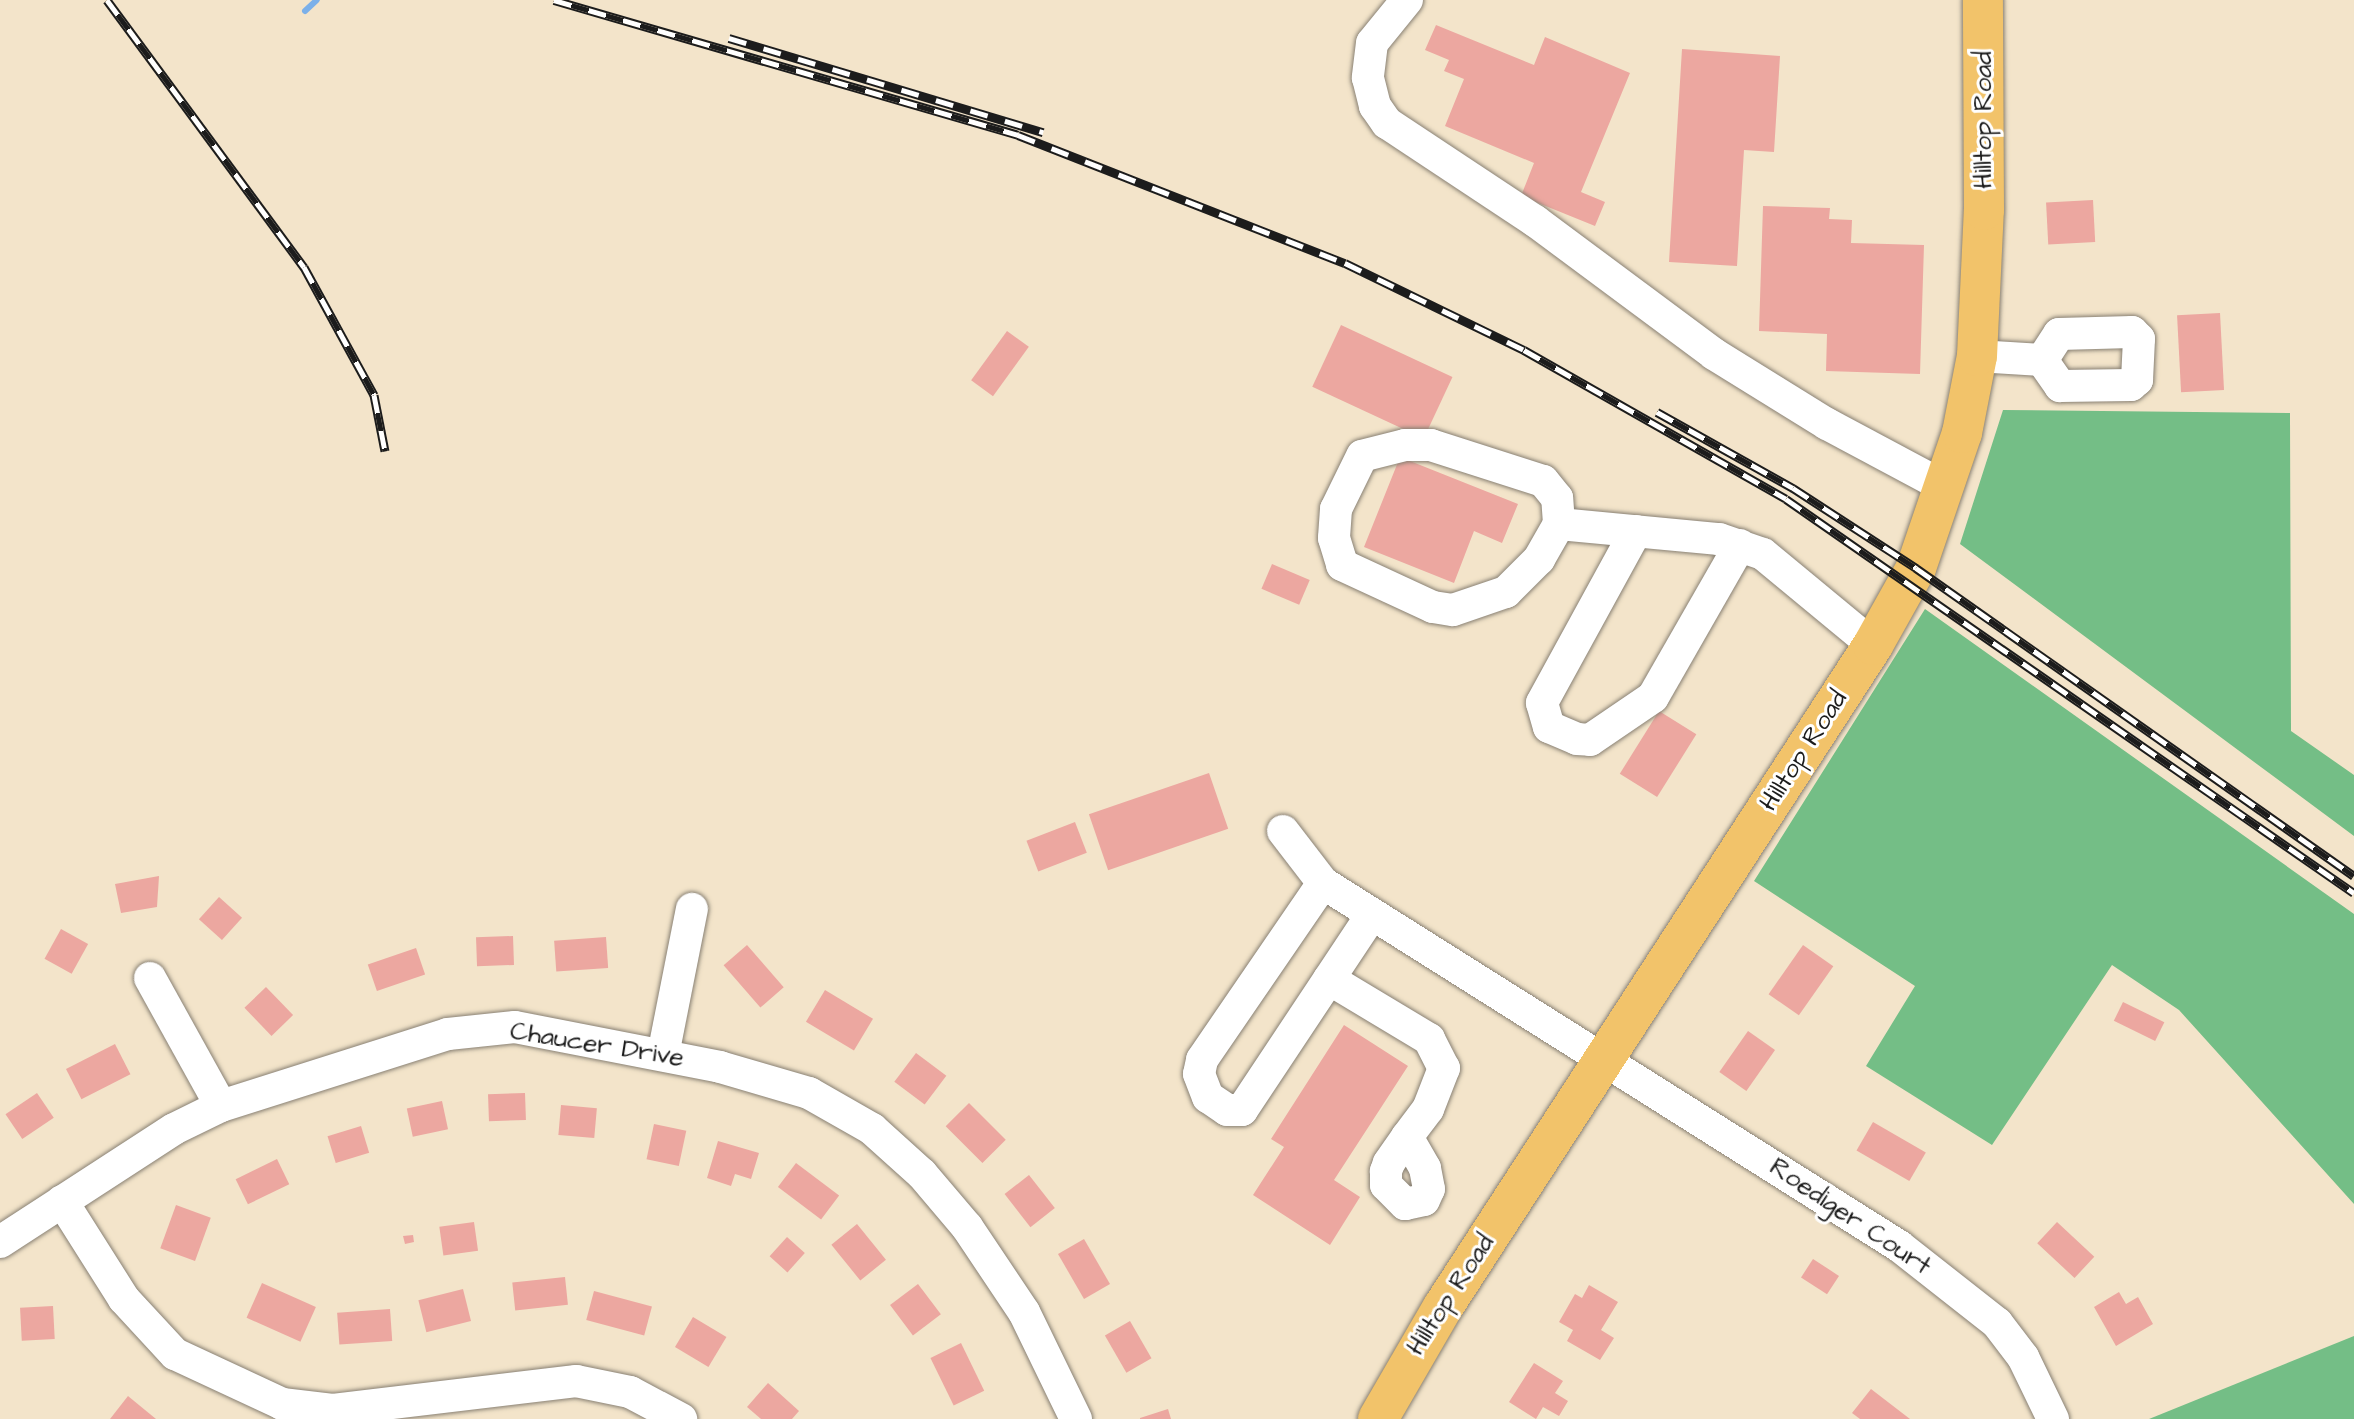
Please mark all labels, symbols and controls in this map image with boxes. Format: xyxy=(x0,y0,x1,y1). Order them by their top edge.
street label: Hilltop Road xyxy=(1968,51,2000,189)
street label: Hilltop Road xyxy=(1753,685,1855,817)
street label: Chaucer Drive xyxy=(508,1016,686,1074)
street label: Roediger Court xyxy=(1763,1152,1937,1282)
street label: Hilltop Road xyxy=(1400,1229,1502,1361)

